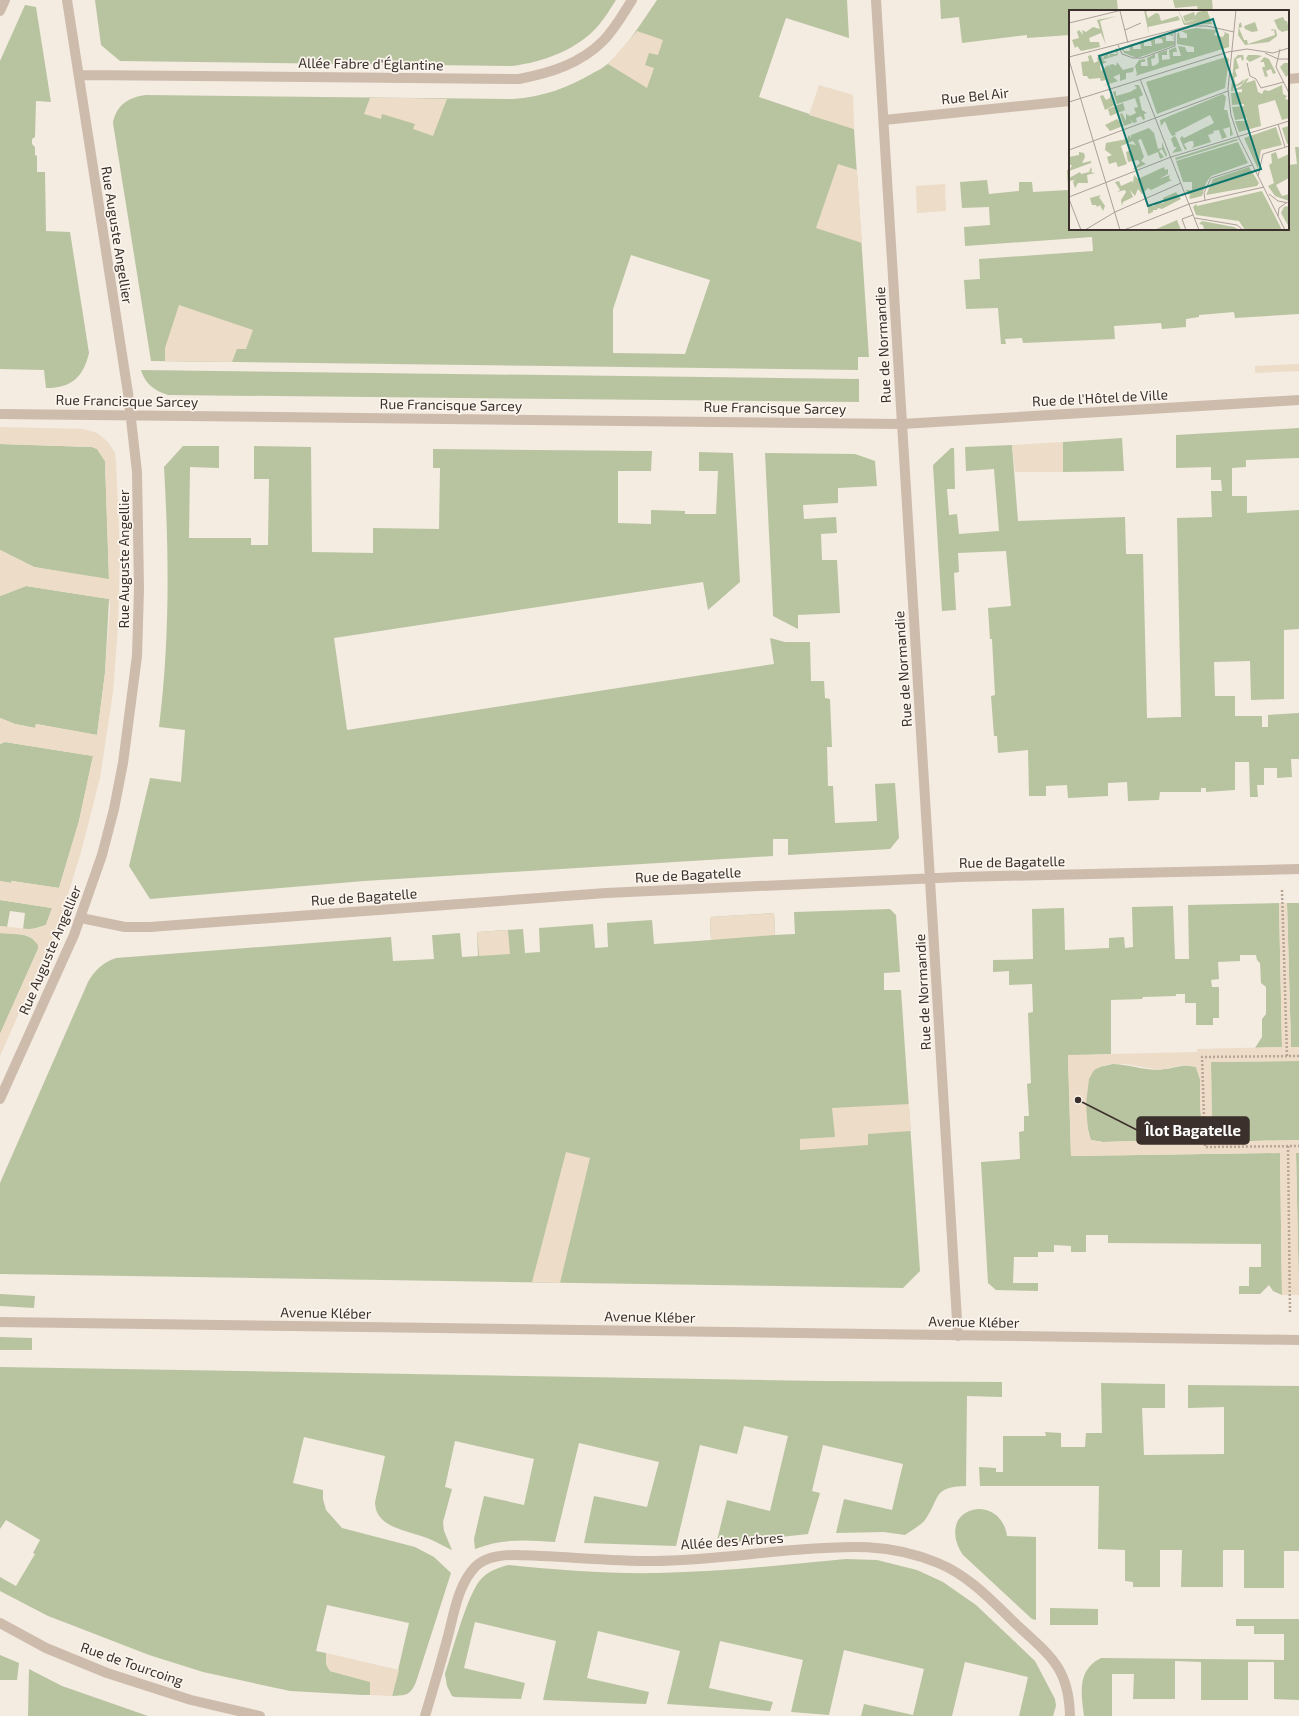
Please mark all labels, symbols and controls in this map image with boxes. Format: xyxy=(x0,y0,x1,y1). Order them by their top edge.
inset map xyxy=(1069,10,1289,230)
street label: Allée Fabre d'Églantine xyxy=(298,54,444,73)
street label: Rue Bel Air xyxy=(940,83,1010,108)
street label: Rue Auguste Angellier xyxy=(98,165,137,305)
street label: Rue de Normandie xyxy=(871,286,894,404)
street label: Rue de l'Hôtel de Ville xyxy=(1032,385,1168,410)
street label: Rue Francisque Sarcey xyxy=(56,391,199,410)
street label: Rue Francisque Sarcey xyxy=(380,395,523,414)
street label: Rue Francisque Sarcey xyxy=(704,398,847,417)
street label: Rue Auguste Angellier xyxy=(115,489,132,629)
street label: Rue de Normandie xyxy=(890,610,915,728)
street label: Rue de Bagatelle xyxy=(959,852,1065,871)
street label: Rue de Bagatelle xyxy=(634,863,742,886)
street label: Rue Auguste Angellier xyxy=(15,882,85,1017)
street label: Rue de Bagatelle xyxy=(310,884,418,909)
street label: Rue de Normandie xyxy=(911,933,934,1051)
callout: Îlot Bagatelle xyxy=(1137,1117,1249,1144)
text: Îlot Bagatelle xyxy=(1144,1121,1241,1139)
street label: Avenue Kléber xyxy=(280,1303,372,1322)
street label: Avenue Kléber xyxy=(604,1307,696,1326)
street label: Avenue Kléber xyxy=(928,1312,1020,1331)
street label: Allée des Arbres xyxy=(680,1528,784,1553)
street label: Rue de Tourcoing xyxy=(78,1638,186,1689)

